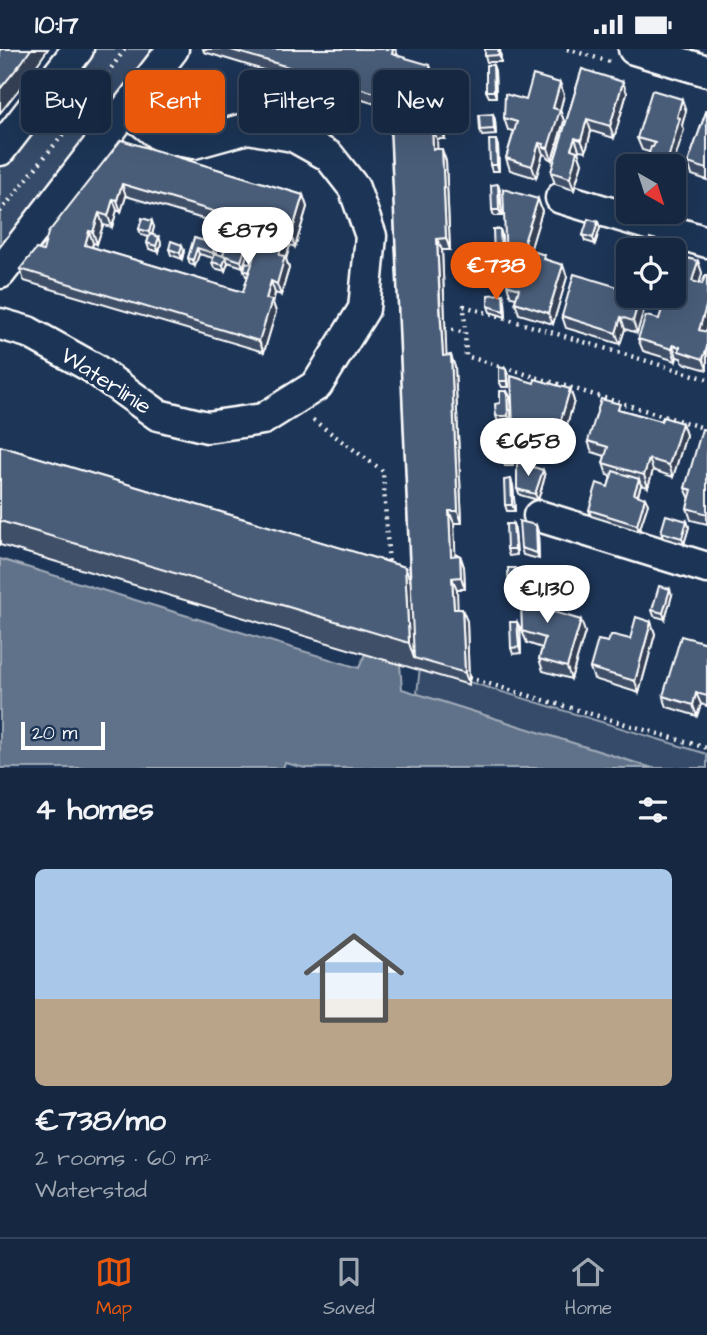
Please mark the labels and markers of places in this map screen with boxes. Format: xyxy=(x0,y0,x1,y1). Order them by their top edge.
pin: €879 xyxy=(207,207,289,267)
pin: €738 xyxy=(455,243,537,302)
pin: €658 xyxy=(487,419,569,478)
pin: €1,130 xyxy=(490,565,604,625)

